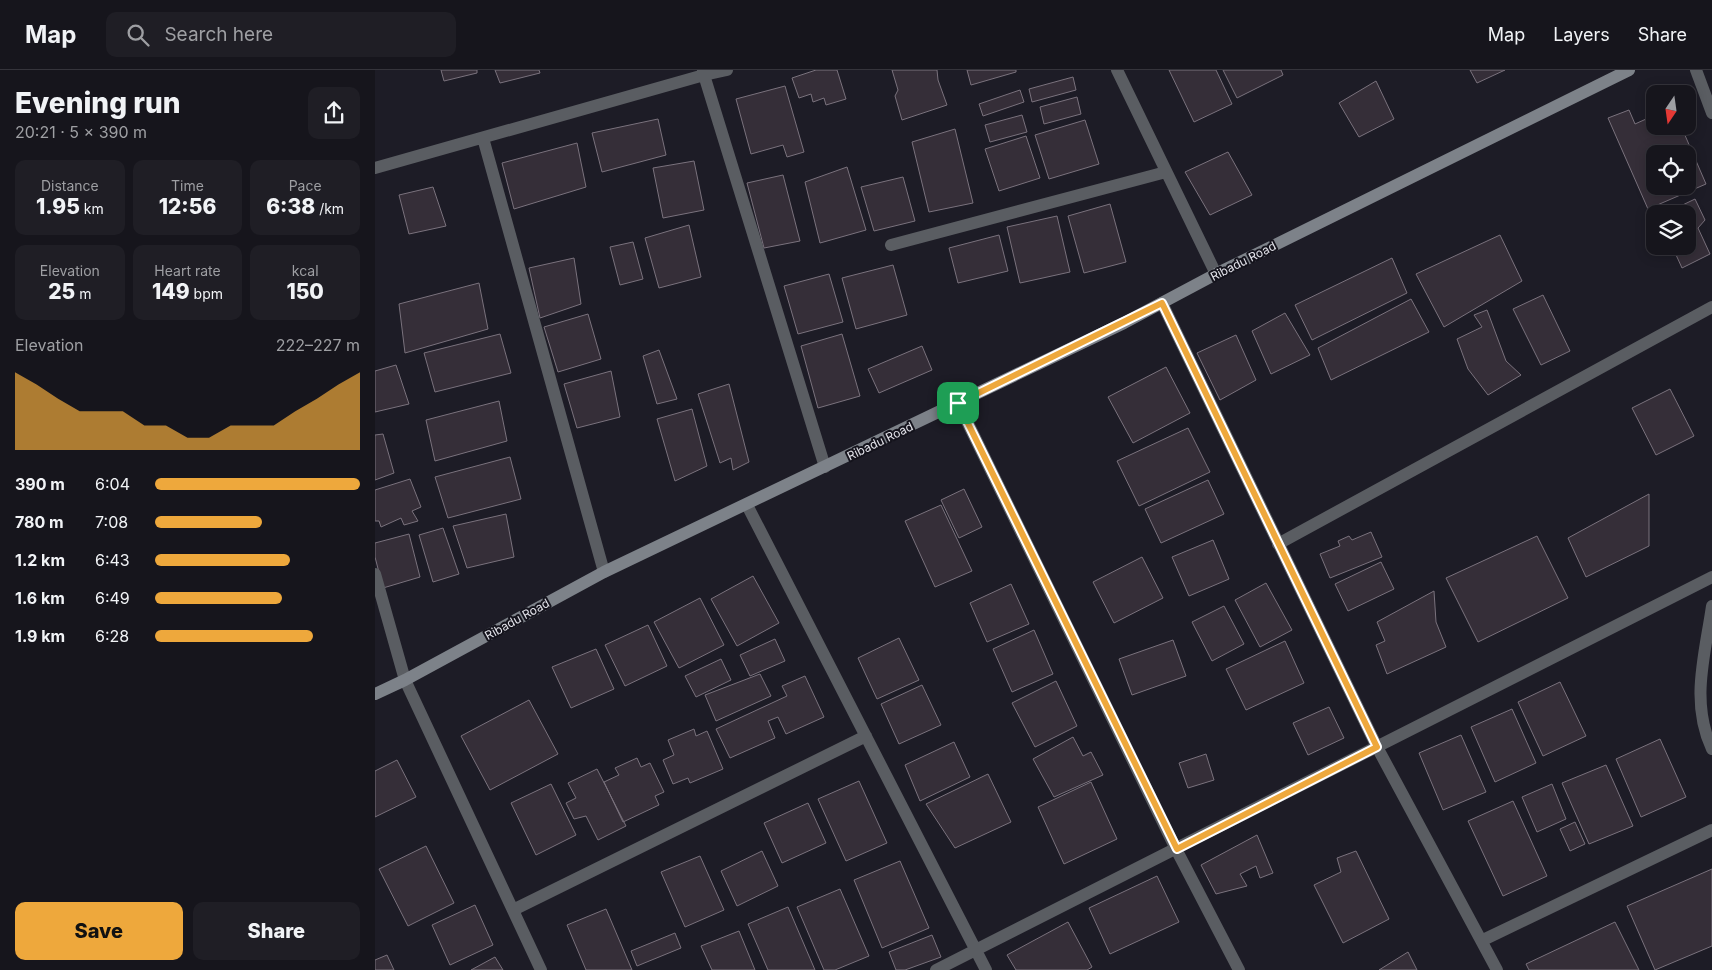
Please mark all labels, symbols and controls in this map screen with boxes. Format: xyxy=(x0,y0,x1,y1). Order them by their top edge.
search box xyxy=(106,12,456,57)
text: Map xyxy=(25,20,76,49)
icon: search xyxy=(124,21,152,49)
text: Search here xyxy=(164,23,273,46)
text: Map xyxy=(1488,24,1525,45)
text: Layers xyxy=(1553,24,1610,45)
text: Share xyxy=(1638,24,1687,45)
north arrow xyxy=(1646,85,1696,135)
map controls xyxy=(1646,85,1696,255)
text: Evening run xyxy=(15,86,181,120)
button: share xyxy=(308,87,360,139)
text: 20:21 · 5 × 390 m xyxy=(15,122,147,142)
button: locate xyxy=(1646,145,1696,195)
text: Distance xyxy=(41,177,99,194)
text: Time xyxy=(171,177,204,194)
text: Pace xyxy=(289,177,322,194)
text: 1.95 xyxy=(36,194,80,219)
text: 12:56 xyxy=(159,194,216,219)
text: 6:38 xyxy=(266,194,315,219)
text: km xyxy=(80,200,104,217)
text: /km xyxy=(315,200,344,217)
button: layers xyxy=(1646,205,1696,255)
street label: Ribadu Road xyxy=(1208,238,1278,284)
text: Elevation xyxy=(40,262,100,279)
text: Heart rate xyxy=(154,262,221,279)
text: kcal xyxy=(292,262,319,279)
text: 25 xyxy=(48,279,75,304)
text: 149 xyxy=(152,279,190,304)
text: 150 xyxy=(286,279,324,304)
text: m xyxy=(75,285,91,302)
text: bpm xyxy=(190,285,223,302)
text: Elevation xyxy=(15,335,84,355)
text: 222–227 m xyxy=(276,335,360,355)
pin xyxy=(937,382,979,424)
icon: arrive xyxy=(944,389,972,417)
street label: Ribadu Road xyxy=(845,419,915,463)
text: 390 m xyxy=(15,474,65,494)
text: 6:04 xyxy=(95,474,130,494)
text: 780 m xyxy=(15,512,64,532)
text: 7:08 xyxy=(95,512,128,532)
text: 1.2 km xyxy=(15,550,65,570)
text: 6:43 xyxy=(95,550,130,570)
text: 1.6 km xyxy=(15,588,65,608)
text: 6:49 xyxy=(95,588,130,608)
street label: Ribadu Road xyxy=(482,595,552,643)
text: 1.9 km xyxy=(15,626,65,646)
text: 6:28 xyxy=(95,626,129,646)
button: Save xyxy=(15,902,183,960)
button: Share xyxy=(193,902,360,960)

